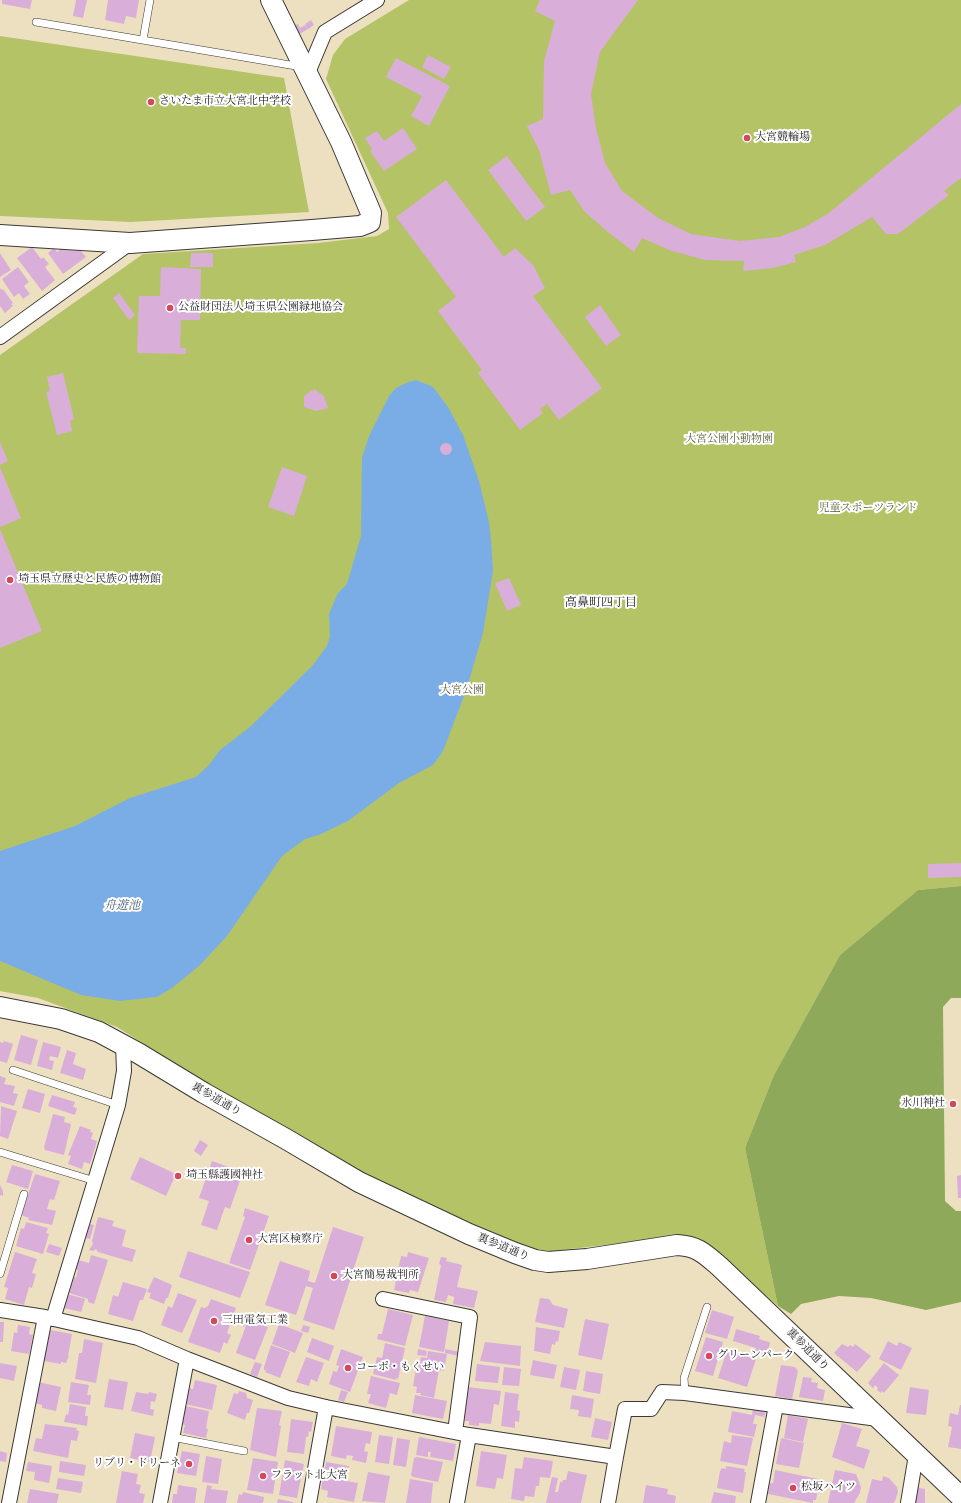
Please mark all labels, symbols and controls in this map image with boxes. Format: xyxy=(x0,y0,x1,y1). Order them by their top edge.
place label: さいたま市立大宮北中学校 xyxy=(159,95,291,109)
marker: さいたま市立大宮北中学校 xyxy=(146,97,156,107)
place label: 大宮競輪場 xyxy=(755,131,810,145)
marker: 大宮競輪場 xyxy=(742,133,752,143)
place label: 公益財団法人埼玉県公園緑地協会 xyxy=(178,301,343,315)
marker: 公益財団法人埼玉県公園緑地協会 xyxy=(165,303,175,313)
park label: 大宮公園小動物園 xyxy=(685,433,773,447)
park label: 児童スポーツランド xyxy=(819,502,917,516)
place label: 埼玉県立歴史と民族の博物館 xyxy=(18,573,161,587)
marker: 埼玉県立歴史と民族の博物館 xyxy=(5,575,15,585)
district label: 高鼻町四丁目 xyxy=(565,597,637,611)
park label: 大宮公園 xyxy=(440,684,484,698)
water label: 舟遊池 xyxy=(104,900,140,914)
street label: 裏参道通り xyxy=(189,1081,243,1119)
place label: 氷川神社 xyxy=(901,1097,945,1111)
marker: 氷川神社 xyxy=(948,1099,958,1109)
place label: 埼玉縣護國神社 xyxy=(186,1169,263,1183)
marker: 埼玉縣護國神社 xyxy=(173,1171,183,1181)
street label: 裏参道通り xyxy=(475,1232,531,1264)
place label: 大宮区検察庁 xyxy=(257,1233,323,1247)
marker: 大宮区検察庁 xyxy=(244,1235,254,1245)
place label: 大宮簡易裁判所 xyxy=(342,1269,419,1283)
marker: 大宮簡易裁判所 xyxy=(329,1271,339,1281)
place label: 三田電気工業 xyxy=(222,1314,288,1328)
marker: 三田電気工業 xyxy=(209,1316,219,1326)
street label: 裏参道通り xyxy=(783,1326,831,1374)
place label: グリーンパーク xyxy=(717,1349,794,1363)
marker: グリーンパーク xyxy=(704,1351,714,1361)
place label: コーポ・もくせい xyxy=(356,1361,444,1375)
marker: コーポ・もくせい xyxy=(343,1363,353,1373)
place label: リブリ・ドリーネ xyxy=(93,1457,181,1471)
marker: リブリ・ドリーネ xyxy=(184,1459,194,1469)
place label: フラット北大宮 xyxy=(271,1469,348,1483)
marker: フラット北大宮 xyxy=(258,1471,268,1481)
place label: 松坂ハイツ xyxy=(801,1481,856,1495)
marker: 松坂ハイツ xyxy=(788,1483,798,1493)

